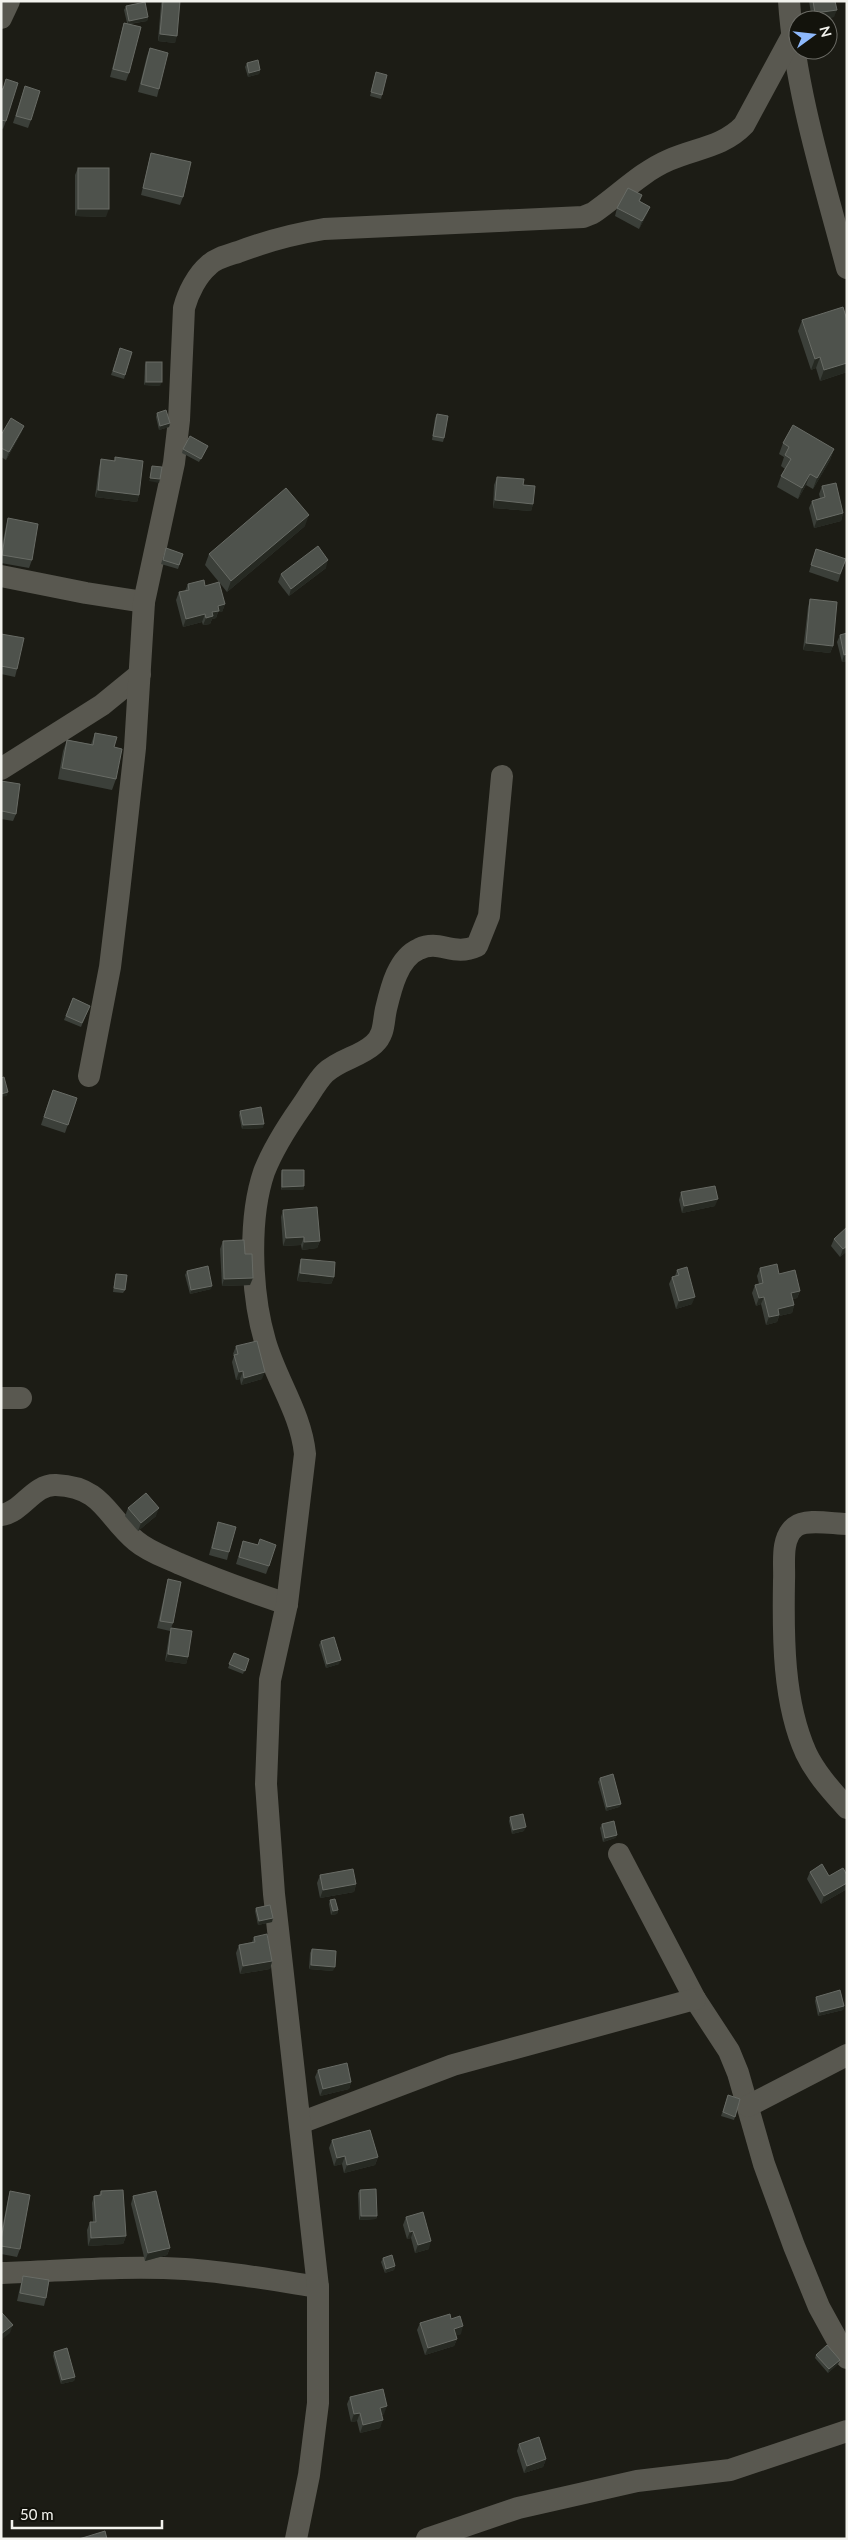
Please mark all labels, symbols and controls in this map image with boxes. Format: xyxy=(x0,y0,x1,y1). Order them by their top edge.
north arrow xyxy=(788,10,838,60)
text: N xyxy=(816,24,836,39)
scale bar xyxy=(12,2498,162,2530)
text: 50 m xyxy=(20,2505,54,2523)

